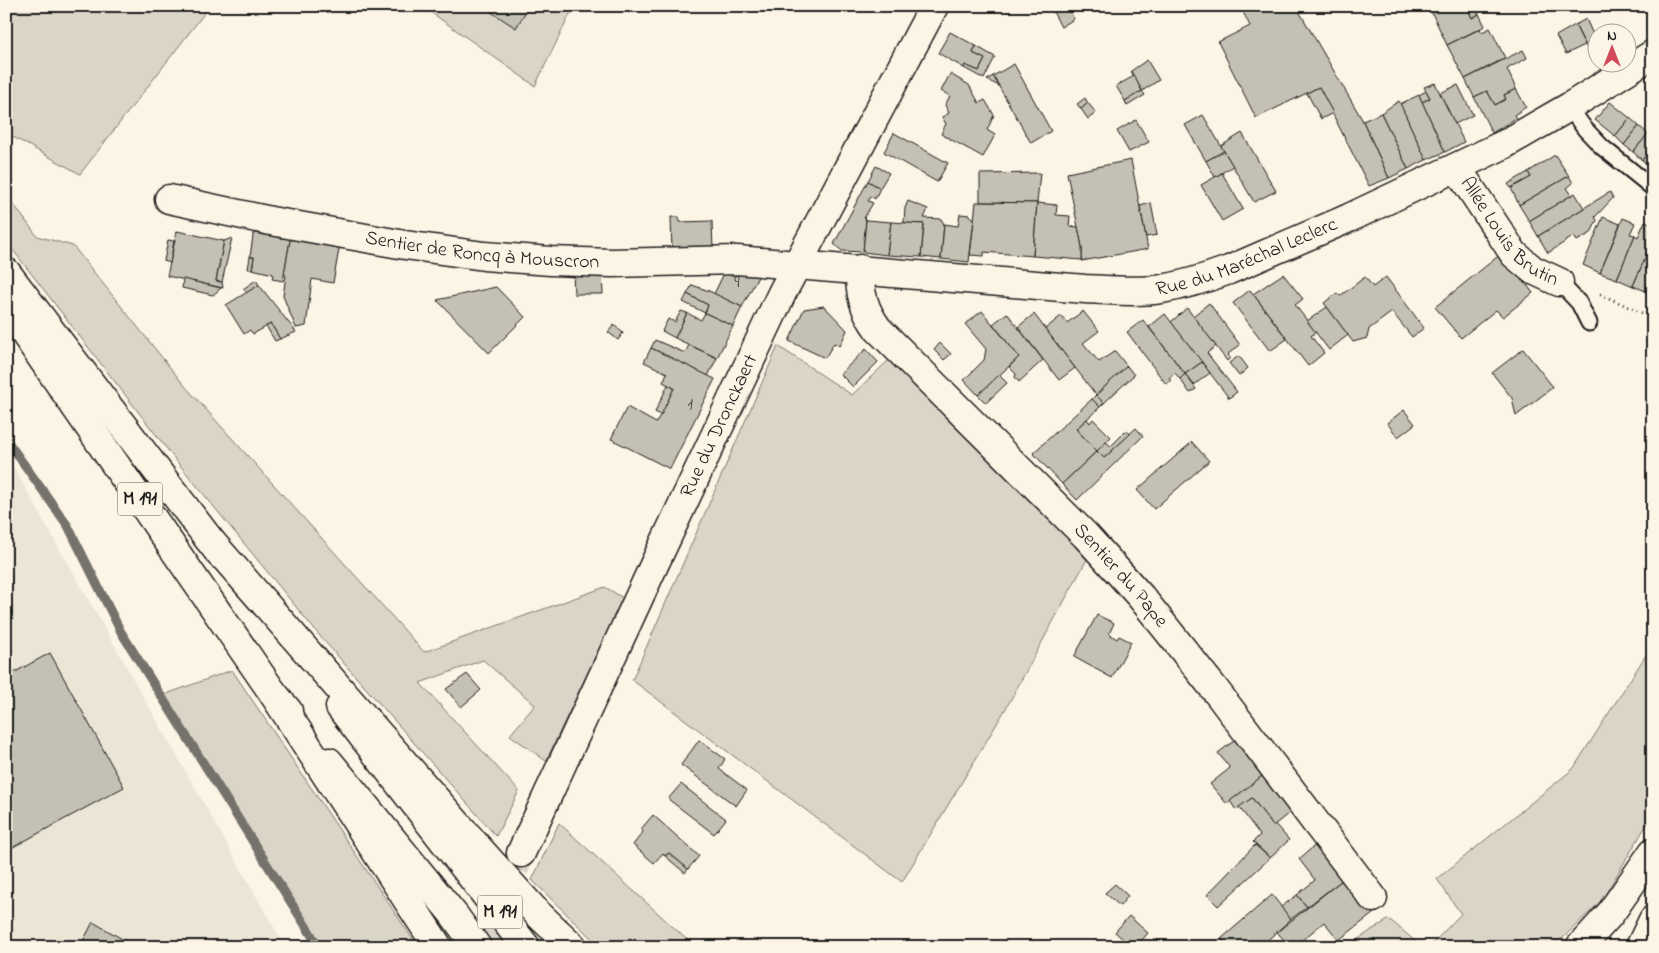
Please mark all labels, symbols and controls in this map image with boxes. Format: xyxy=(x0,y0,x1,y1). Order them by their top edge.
north arrow xyxy=(1586,22,1636,72)
text: N xyxy=(1607,26,1617,47)
street label: Allée Louis Brutin xyxy=(1452,171,1563,294)
street label: Rue du Maréchal Leclerc xyxy=(1154,210,1342,304)
street label: Sentier de Roncq à Mouscron xyxy=(363,224,600,277)
house number: 9 xyxy=(734,270,740,296)
street label: Rue du Dronckaert xyxy=(673,349,766,502)
house number: 1 xyxy=(687,392,693,418)
road number: M 191 xyxy=(118,482,162,516)
street label: Sentier du Pape xyxy=(1067,517,1175,634)
road number: M 191 xyxy=(478,896,522,929)

